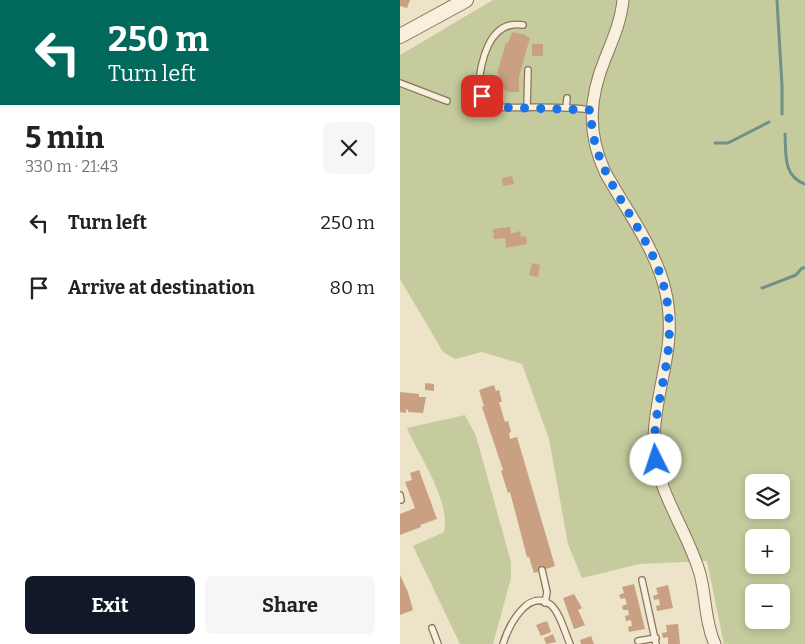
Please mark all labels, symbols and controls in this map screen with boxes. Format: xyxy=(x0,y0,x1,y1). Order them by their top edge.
text: 250 m xyxy=(108,18,209,60)
icon: left xyxy=(25,20,90,85)
text: Turn left xyxy=(108,60,196,87)
pin xyxy=(461,75,503,117)
icon: arrive xyxy=(468,82,496,110)
text: 5 min xyxy=(25,120,104,156)
button: close xyxy=(323,122,375,174)
text: 330 m · 21:43 xyxy=(25,157,118,176)
icon: left xyxy=(25,209,53,237)
text: Turn left xyxy=(68,211,147,234)
text: 250 m xyxy=(320,211,375,234)
icon: arrive xyxy=(25,274,53,302)
text: Arrive at destination xyxy=(68,276,255,299)
text: 80 m xyxy=(329,276,375,299)
position arrow xyxy=(629,433,681,485)
map controls xyxy=(745,474,790,629)
button: layers xyxy=(745,474,790,519)
button: + xyxy=(745,529,790,574)
button: Exit xyxy=(25,576,195,634)
button: Share xyxy=(205,576,375,634)
button: − xyxy=(745,584,790,629)

